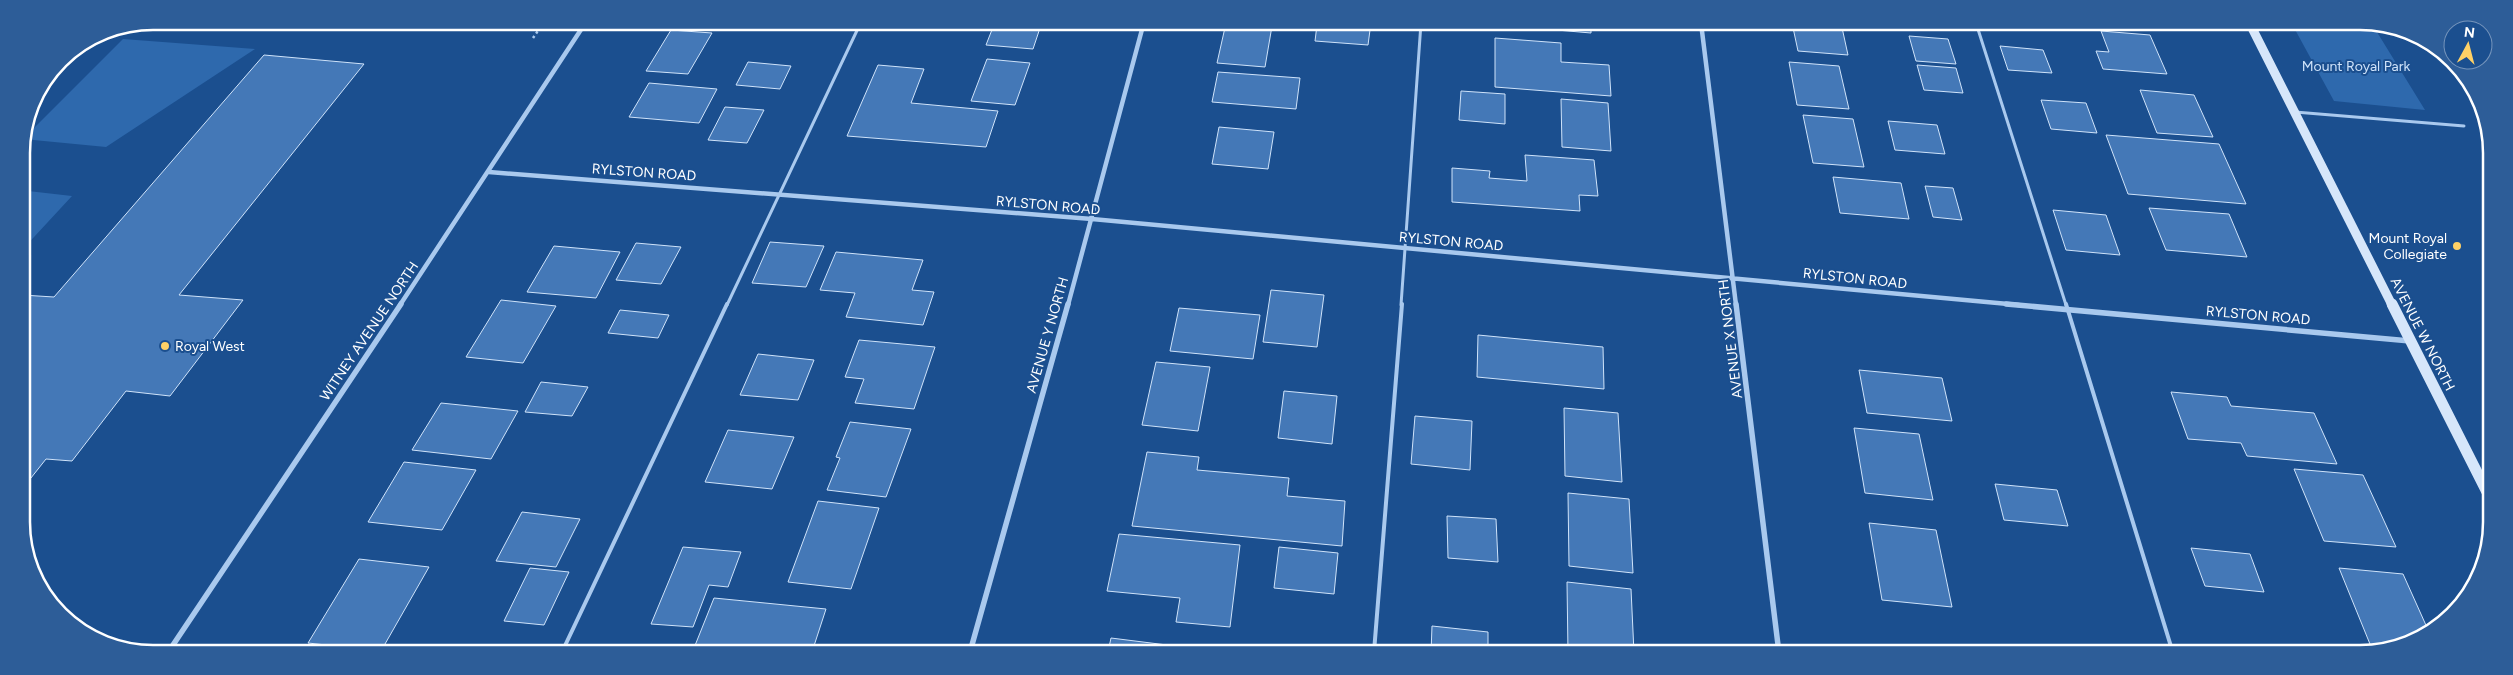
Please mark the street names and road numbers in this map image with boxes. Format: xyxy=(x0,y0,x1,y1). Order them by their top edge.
street label: RYLSTON ROAD xyxy=(591,160,697,185)
street label: RYLSTON ROAD xyxy=(995,192,1101,219)
street label: RYLSTON ROAD xyxy=(1398,228,1504,255)
street label: WITNEY AVENUE NORTH xyxy=(317,259,422,404)
street label: RYLSTON ROAD xyxy=(1802,265,1908,292)
street label: AVENUE Y NORTH xyxy=(1023,275,1072,395)
street label: AVENUE W NORTH xyxy=(2387,275,2458,394)
street label: AVENUE X NORTH xyxy=(1715,278,1746,400)
street label: RYLSTON ROAD xyxy=(2205,302,2311,329)

